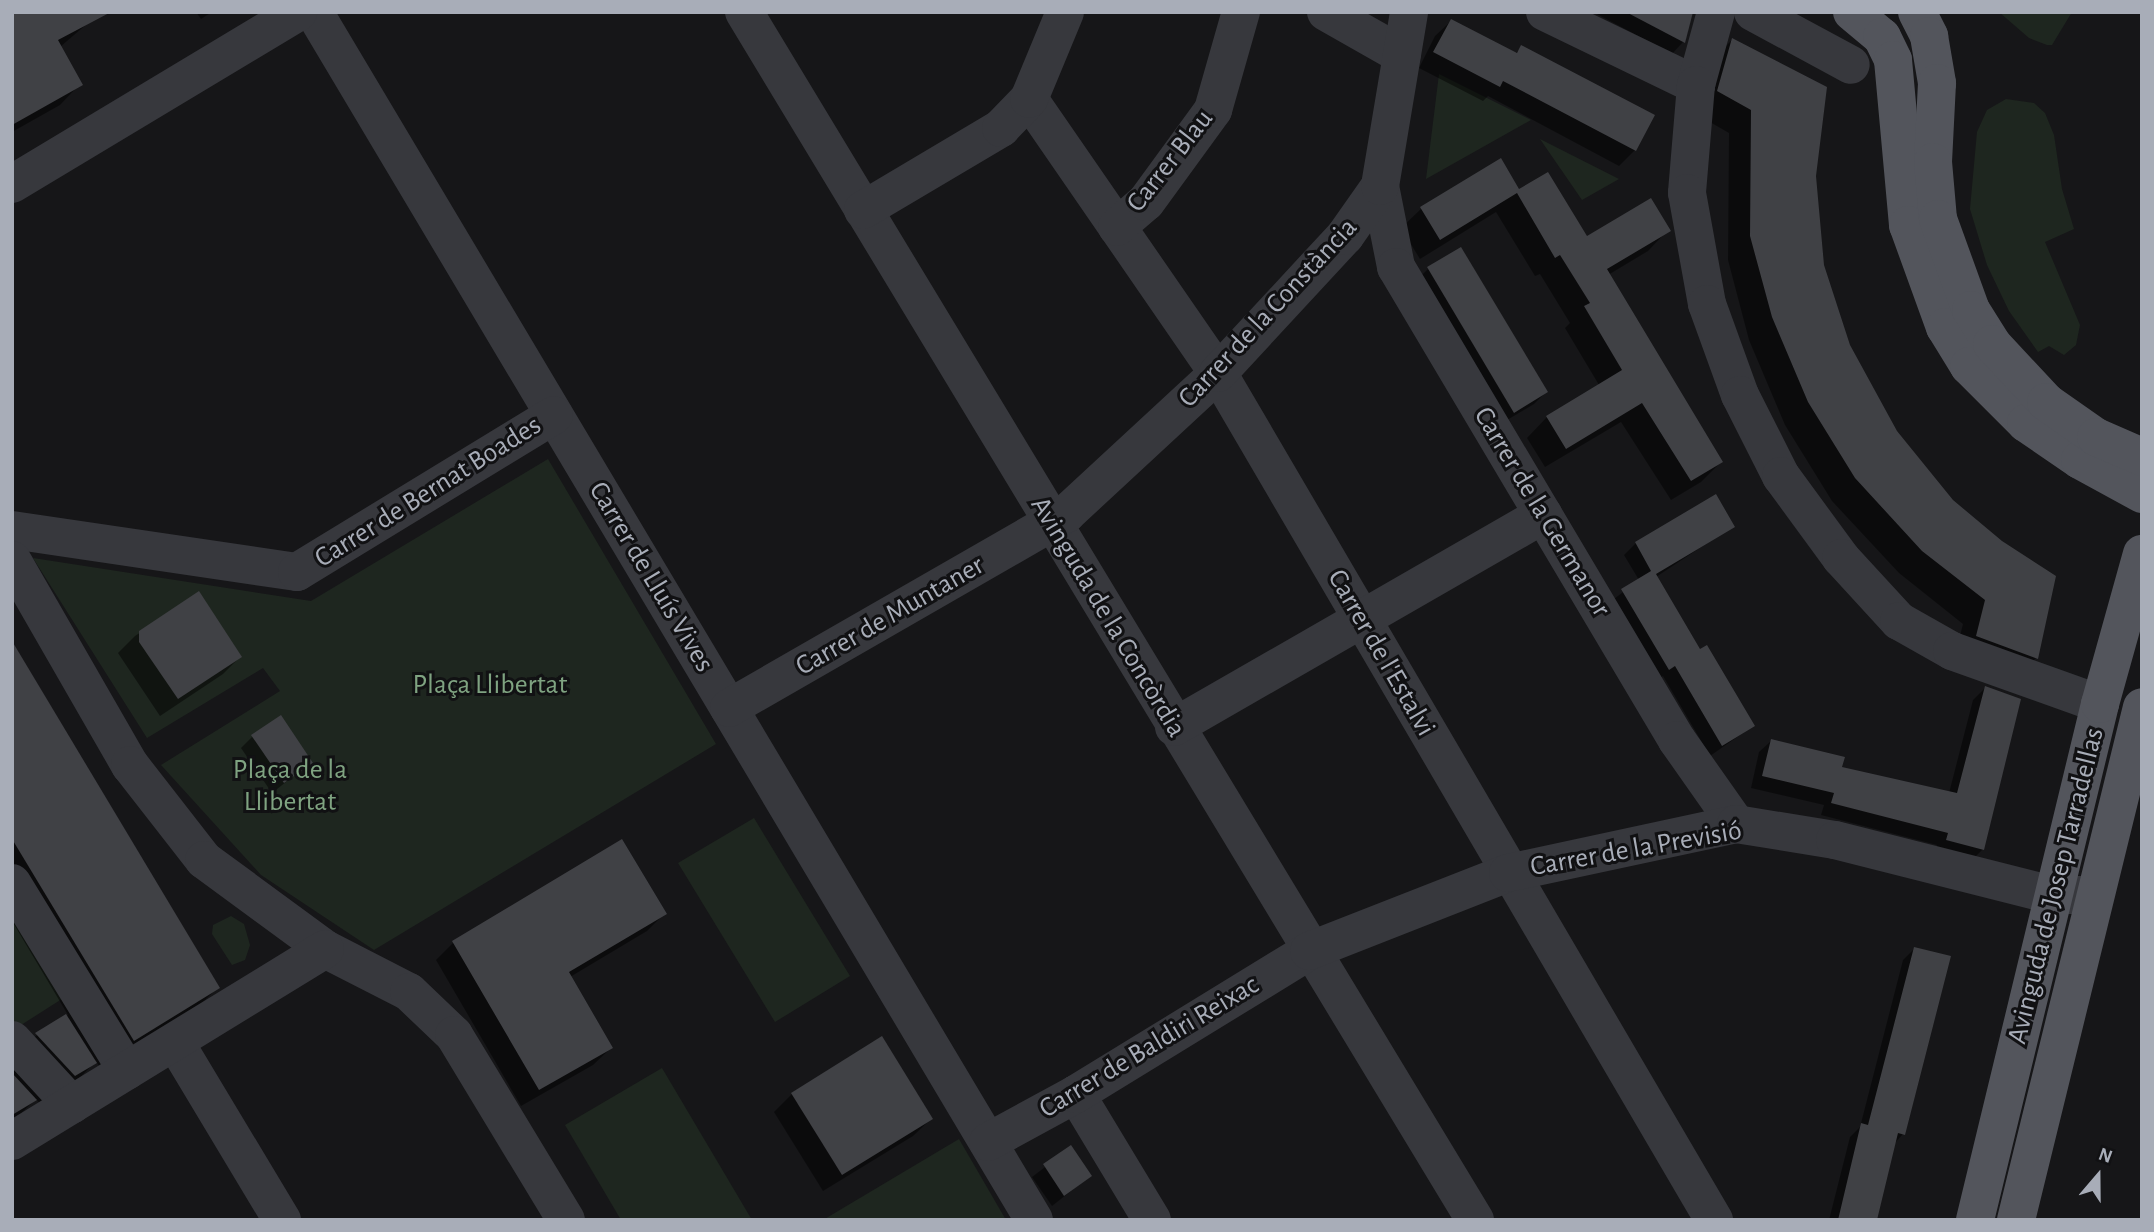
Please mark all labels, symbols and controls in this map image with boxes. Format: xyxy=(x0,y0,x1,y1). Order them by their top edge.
street label: Carrer Blau xyxy=(1120,103,1220,219)
street label: Carrer de la Constància xyxy=(1171,211,1365,415)
street label: Carrer de la Germanor xyxy=(1466,401,1618,623)
street label: Carrer de Bernat Boades xyxy=(309,409,547,575)
street label: Carrer de Lluís Vives xyxy=(581,476,721,678)
street label: Avinguda de la Concòrdia xyxy=(1023,491,1193,743)
street label: Carrer de Muntaner xyxy=(790,548,990,684)
street label: Carrer de l'Estalvi xyxy=(1320,564,1442,742)
park label: Plaça Llibertat xyxy=(413,668,567,702)
street label: Avinguda de Josep Tarradellas xyxy=(2000,725,2112,1047)
park label: Plaça de la Llibertat xyxy=(233,753,347,819)
street label: Carrer de la Previsió xyxy=(1528,814,1744,884)
street label: Carrer de Baldiri Reixac xyxy=(1033,968,1265,1126)
north arrow xyxy=(2063,1141,2133,1211)
text: N xyxy=(2096,1145,2115,1167)

